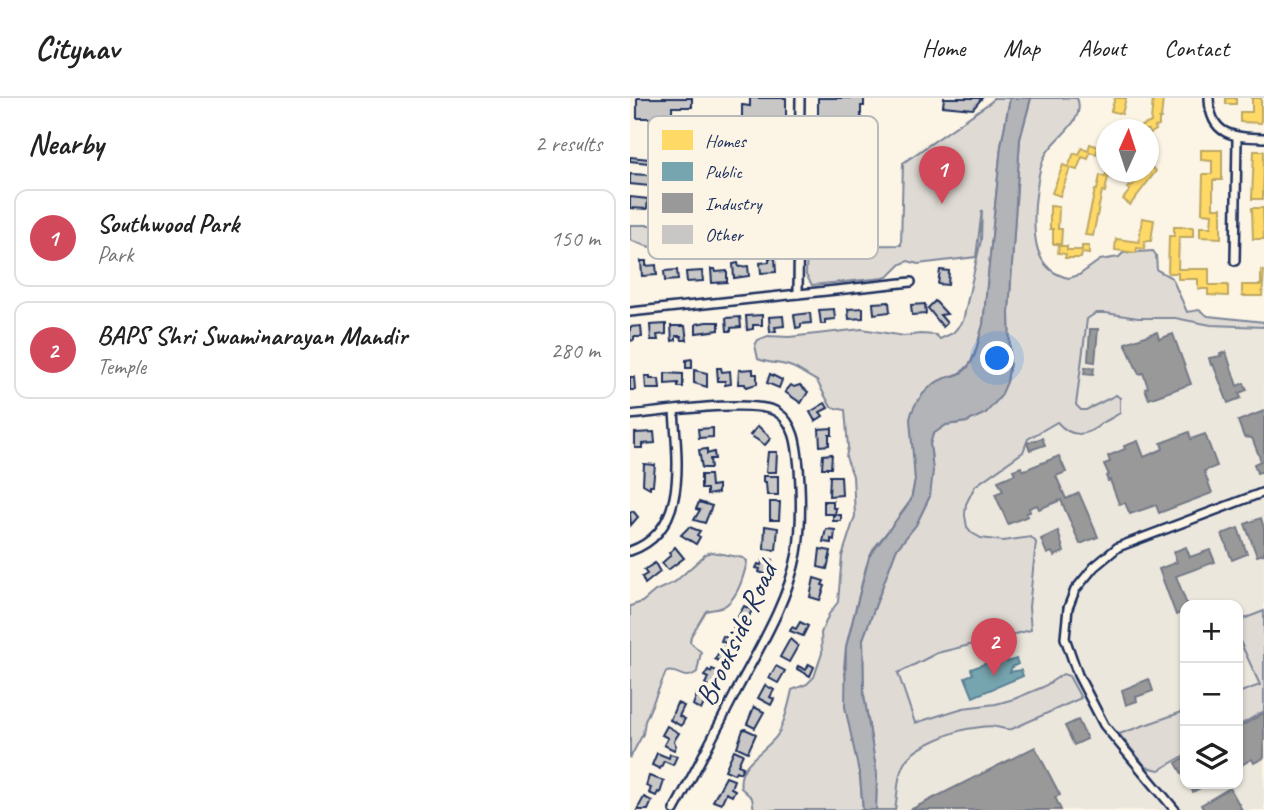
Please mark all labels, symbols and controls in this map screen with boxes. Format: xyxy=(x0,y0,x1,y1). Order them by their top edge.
text: Citynav xyxy=(35,27,119,69)
text: Home xyxy=(922,33,965,63)
text: Map xyxy=(1003,33,1040,63)
text: About xyxy=(1078,33,1126,63)
text: Contact xyxy=(1164,33,1229,63)
legend xyxy=(648,116,878,259)
north arrow xyxy=(1096,119,1159,182)
text: Nearby xyxy=(28,125,104,163)
text: 2 results xyxy=(535,129,602,158)
text: Homes xyxy=(705,129,747,153)
pin: 1 xyxy=(919,146,965,204)
text: Public xyxy=(705,160,743,184)
text: Industry xyxy=(705,192,763,216)
text: Southwood Park xyxy=(97,207,239,240)
text: Other xyxy=(705,223,745,247)
text: 1 xyxy=(48,224,58,253)
text: 150 m xyxy=(551,224,600,253)
text: Park xyxy=(97,240,133,269)
text: BAPS Shri Swaminarayan Mandir xyxy=(97,319,407,352)
text: 2 xyxy=(48,336,58,365)
text: 280 m xyxy=(551,336,600,365)
your location xyxy=(980,341,1014,375)
text: Temple xyxy=(97,352,146,381)
street label: Brookside Road xyxy=(686,553,787,712)
map controls xyxy=(1180,600,1243,789)
button: + xyxy=(1180,600,1243,663)
pin: 2 xyxy=(971,618,1017,676)
button: − xyxy=(1180,663,1243,726)
button: layers xyxy=(1180,726,1243,789)

